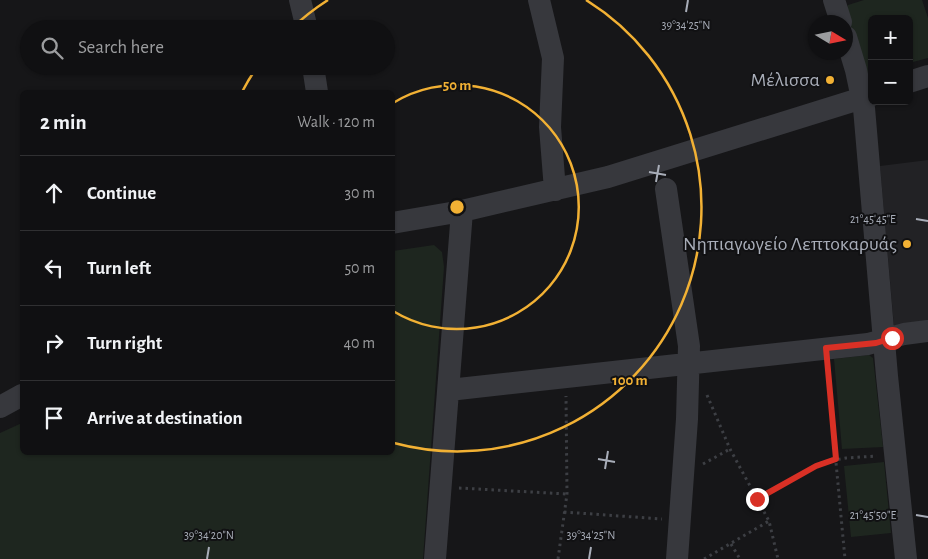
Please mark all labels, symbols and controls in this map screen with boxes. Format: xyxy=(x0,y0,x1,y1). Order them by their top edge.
north arrow xyxy=(808,15,853,60)
map controls xyxy=(868,15,913,105)
button: + xyxy=(868,15,913,60)
text: 39°34'25"N xyxy=(662,19,710,31)
search box xyxy=(20,20,395,75)
icon: search xyxy=(38,34,66,62)
text: Search here xyxy=(78,38,164,57)
button: − xyxy=(868,60,913,105)
place label: Μέλισσα xyxy=(750,70,820,90)
marker: Μέλισσα xyxy=(824,74,836,86)
text: 50 m xyxy=(443,78,471,93)
text: 2 min xyxy=(40,112,87,133)
text: Walk · 120 m xyxy=(297,114,375,130)
icon: ahead xyxy=(40,179,68,207)
text: Continue xyxy=(87,184,156,203)
text: 30 m xyxy=(345,185,375,201)
centre of rings xyxy=(448,198,466,216)
text: 21°45'45"E xyxy=(850,213,896,225)
place label: Νηπιαγωγείο Λεπτοκαρυάς xyxy=(683,234,897,254)
marker: Νηπιαγωγείο Λεπτοκαρυάς xyxy=(901,238,913,250)
icon: left xyxy=(40,254,68,282)
text: Turn left xyxy=(87,259,151,278)
text: 50 m xyxy=(344,260,375,276)
route start xyxy=(881,327,904,350)
icon: right xyxy=(40,329,68,357)
text: Turn right xyxy=(87,334,162,353)
text: 40 m xyxy=(343,335,375,351)
text: 100 m xyxy=(612,373,648,388)
icon: arrive xyxy=(40,404,68,432)
text: Arrive at destination xyxy=(87,409,243,428)
route end xyxy=(746,488,769,511)
text: 21°45'50"E xyxy=(850,509,896,521)
text: 39°34'20"N xyxy=(184,529,234,541)
text: 39°34'25"N xyxy=(567,529,615,541)

